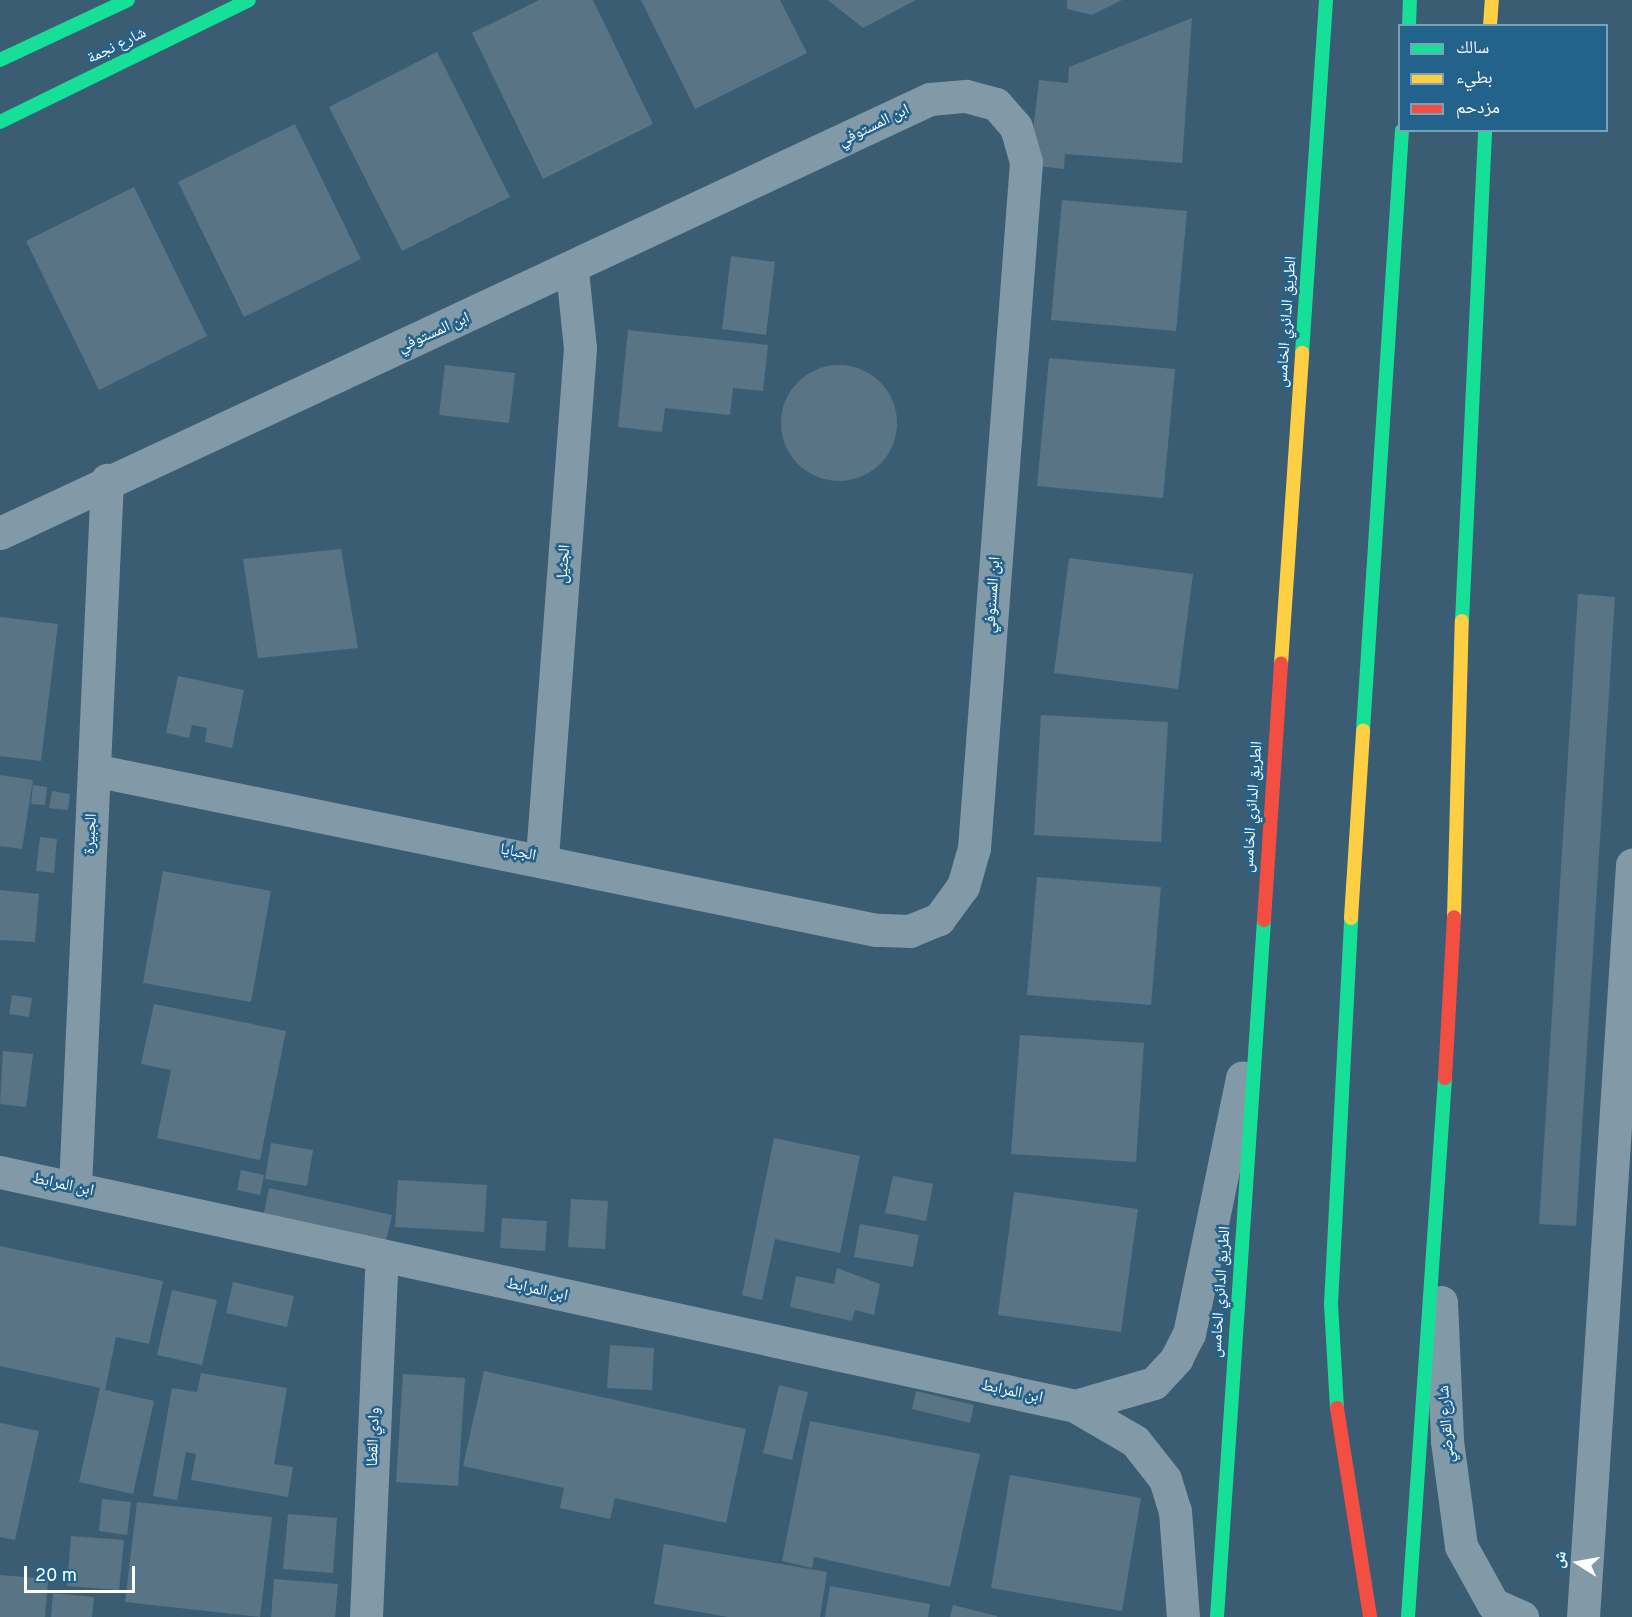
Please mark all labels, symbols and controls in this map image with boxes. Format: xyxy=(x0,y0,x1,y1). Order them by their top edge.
street label: شارع نجمة xyxy=(84,24,150,68)
legend xyxy=(1398,24,1608,132)
text: سالك xyxy=(1456,37,1489,60)
text: بطيء xyxy=(1456,67,1493,90)
text: مزدحم xyxy=(1456,97,1500,120)
street label: ابن المستوفي xyxy=(835,101,913,151)
street label: الطريق الدائري الخامس xyxy=(1273,256,1301,388)
street label: ابن المستوفي xyxy=(395,309,473,357)
street label: الجثيل xyxy=(553,544,575,584)
street label: ابن المستوفي xyxy=(981,556,1005,634)
street label: الطريق الدائري الخامس xyxy=(1239,741,1267,873)
street label: الجبيرة xyxy=(80,813,102,855)
street label: الجبايا xyxy=(498,840,538,866)
street label: ابن المرابط xyxy=(31,1169,95,1201)
street label: الطريق الدائري الخامس xyxy=(1207,1226,1235,1358)
street label: ابن المرابط xyxy=(505,1274,569,1306)
street label: ابن المرابط xyxy=(980,1376,1044,1408)
street label: شارع القرضي xyxy=(1435,1385,1459,1463)
street label: وادي القطا xyxy=(363,1407,385,1467)
north arrow xyxy=(1548,1533,1608,1593)
text: ش xyxy=(1549,1549,1572,1570)
scale bar xyxy=(27,1554,138,1592)
text: 20 m xyxy=(35,1565,77,1588)

